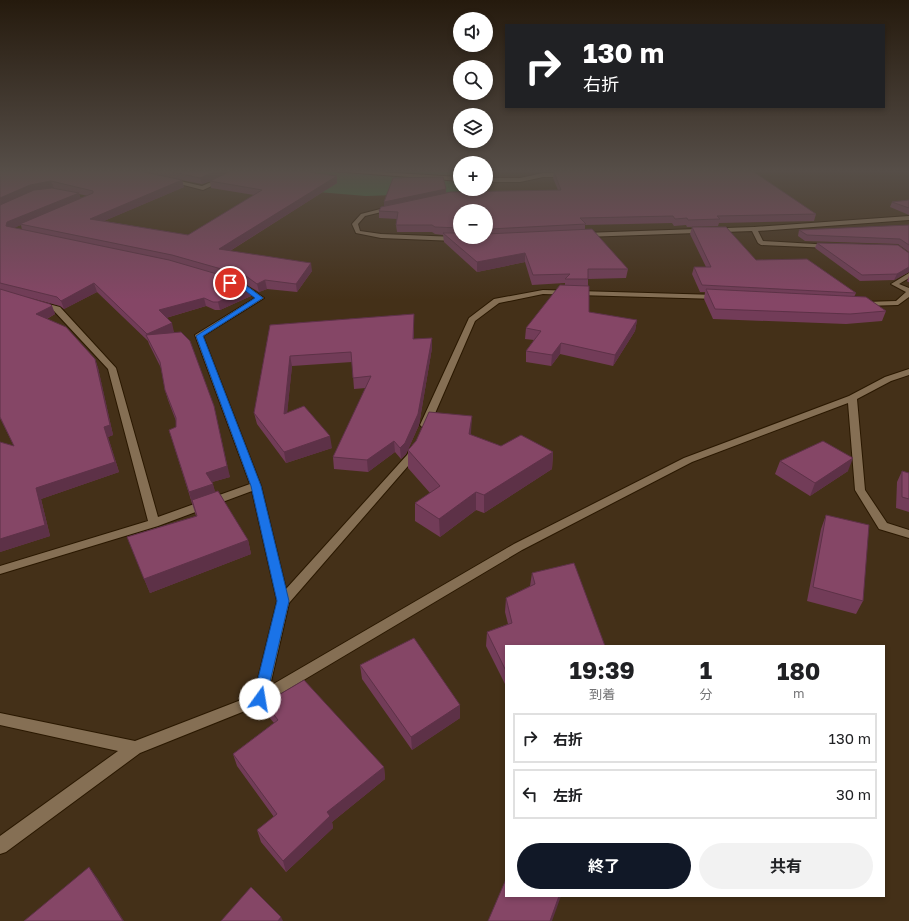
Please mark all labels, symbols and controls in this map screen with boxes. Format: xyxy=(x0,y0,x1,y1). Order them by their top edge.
map controls xyxy=(453,12,493,244)
button: sound xyxy=(453,12,493,52)
text: 130 m xyxy=(583,36,664,69)
icon: right xyxy=(517,40,569,92)
button: search xyxy=(453,60,493,100)
text: 右折 xyxy=(583,73,619,95)
button: layers xyxy=(453,108,493,148)
button: + xyxy=(453,156,493,196)
button: − xyxy=(453,204,493,244)
pin xyxy=(213,266,247,300)
icon: arrive xyxy=(219,272,241,294)
text: 19:39 xyxy=(570,655,635,684)
text: 1 xyxy=(700,655,712,684)
text: 180 xyxy=(777,656,820,685)
position arrow xyxy=(239,678,281,720)
text: m xyxy=(793,685,804,701)
text: 到着 xyxy=(589,686,615,702)
text: 分 xyxy=(699,686,712,702)
icon: right xyxy=(519,727,541,749)
text: 130 m xyxy=(829,729,871,747)
text: 右折 xyxy=(553,730,583,748)
icon: left xyxy=(519,783,541,805)
text: 30 m xyxy=(836,785,871,803)
text: 左折 xyxy=(553,786,583,804)
button: 終了 xyxy=(517,843,691,889)
button: 共有 xyxy=(699,843,873,889)

